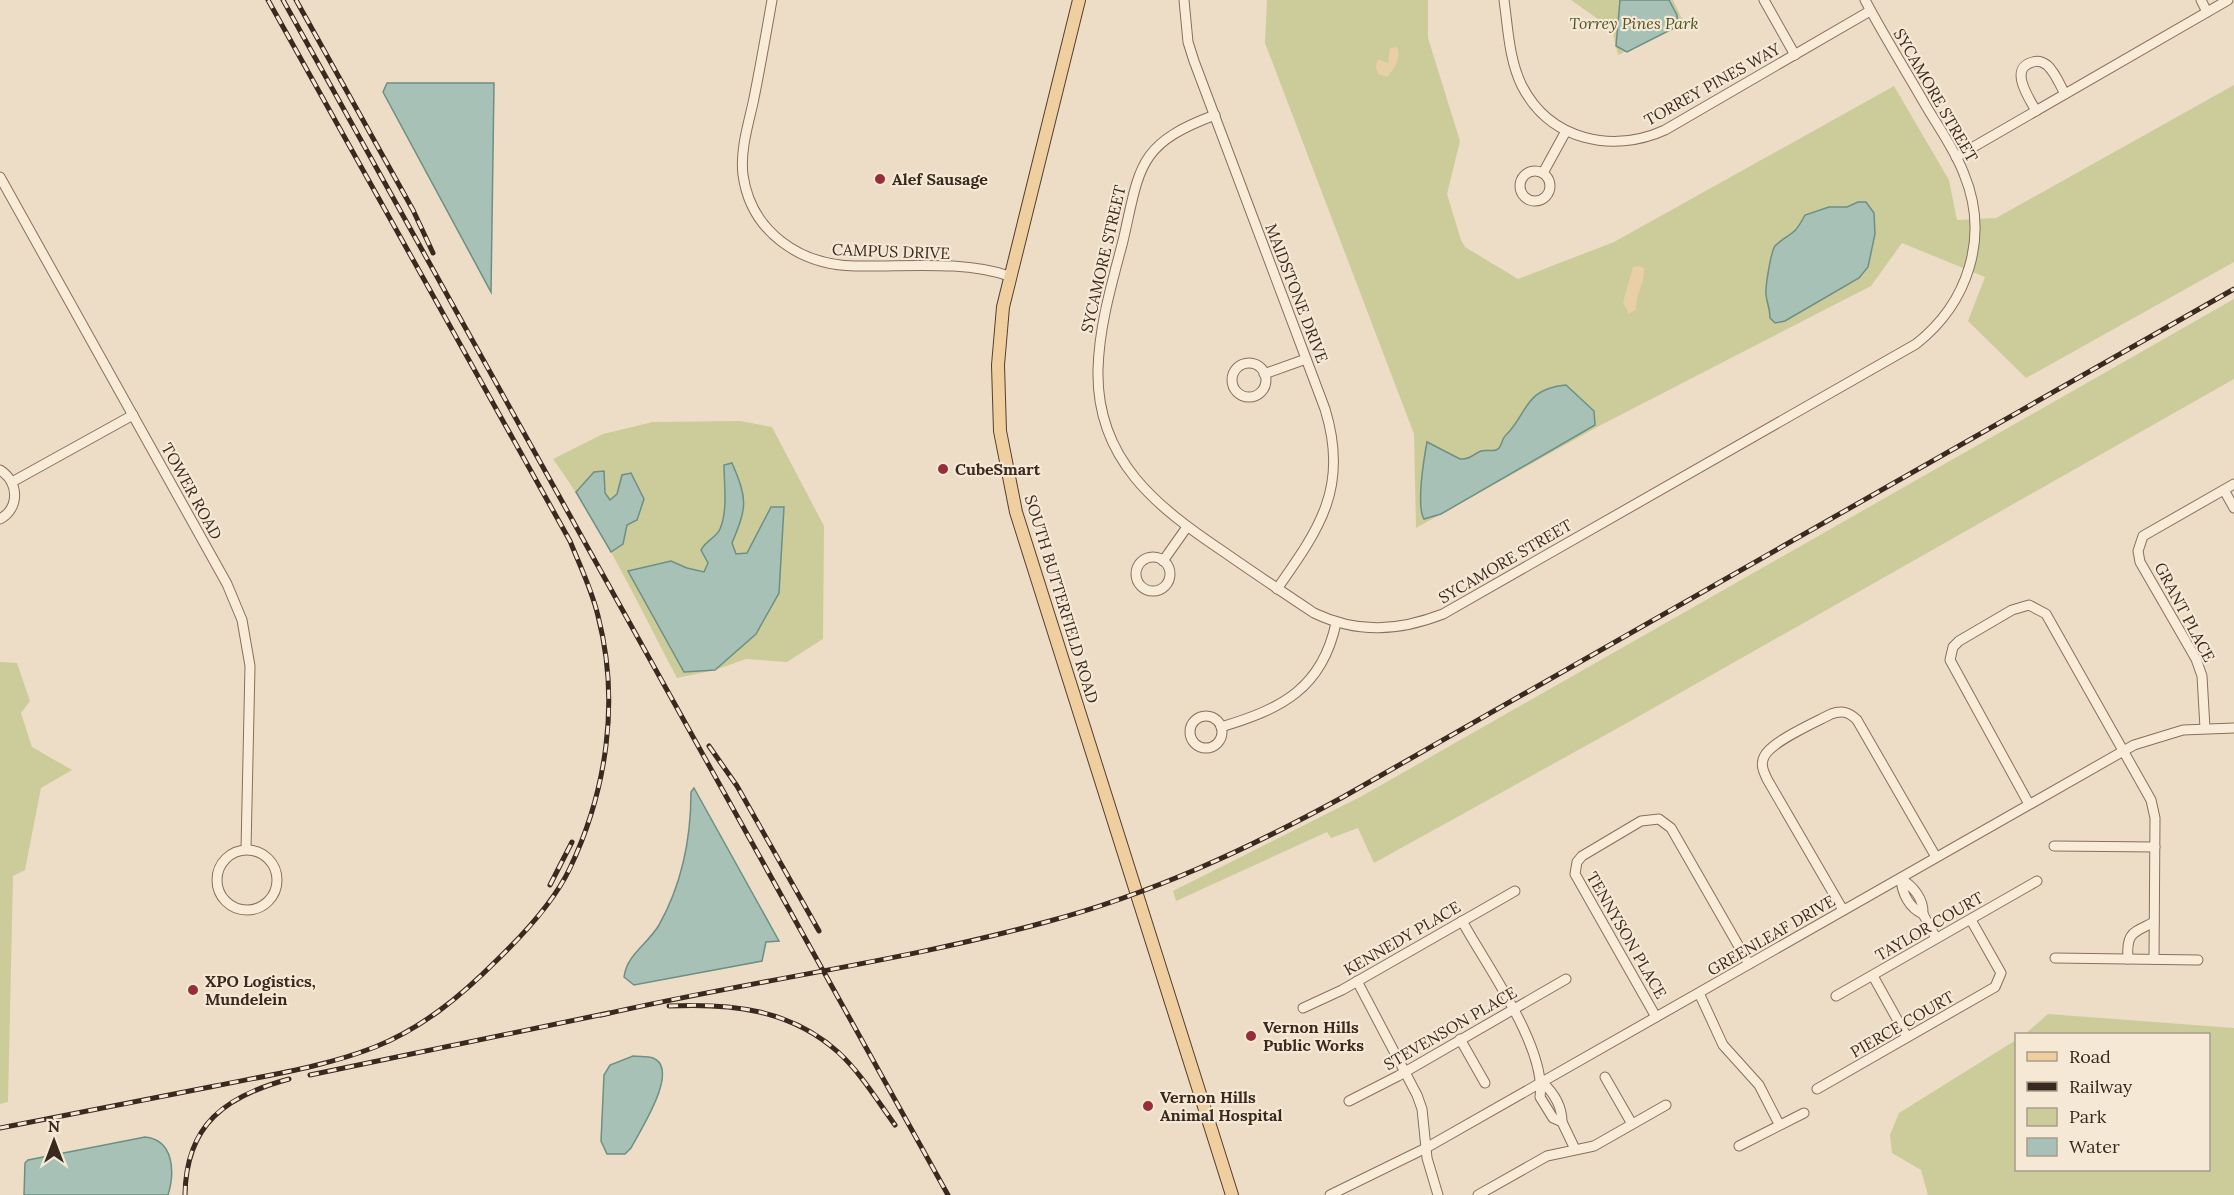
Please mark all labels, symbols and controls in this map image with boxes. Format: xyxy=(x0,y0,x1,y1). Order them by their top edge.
park label: Torrey Pines Park xyxy=(1570,13,1699,33)
street label: SYCAMORE STREET xyxy=(1890,25,1982,165)
street label: TORREY PINES WAY xyxy=(1640,38,1784,130)
place label: Alef Sausage xyxy=(892,169,988,189)
marker: Alef Sausage xyxy=(873,172,887,186)
street label: SYCAMORE STREET xyxy=(1076,183,1130,335)
street label: MAIDSTONE DRIVE xyxy=(1261,220,1333,366)
street label: CAMPUS DRIVE xyxy=(832,239,951,263)
street label: TOWER ROAD xyxy=(157,439,227,543)
place label: CubeSmart xyxy=(955,459,1041,479)
marker: CubeSmart xyxy=(936,462,950,476)
street label: SOUTH BUTTERFIELD ROAD xyxy=(1021,492,1103,706)
street label: SYCAMORE STREET xyxy=(1435,515,1575,607)
street label: GRANT PLACE xyxy=(2150,559,2220,665)
street label: TENNYSON PLACE xyxy=(1583,868,1671,1002)
street label: TAYLOR COURT xyxy=(1871,887,1987,965)
street label: GREENLEAF DRIVE xyxy=(1704,890,1838,980)
street label: KENNEDY PLACE xyxy=(1340,896,1464,980)
place label: XPO Logistics, Mundelein xyxy=(205,971,316,1009)
street label: STEVENSON PLACE xyxy=(1380,982,1520,1074)
marker: XPO Logistics, Mundelein xyxy=(186,983,200,997)
street label: PIERCE COURT xyxy=(1847,986,1957,1062)
place label: Vernon Hills Public Works xyxy=(1263,1017,1364,1055)
marker: Vernon Hills Public Works xyxy=(1244,1029,1258,1043)
legend xyxy=(2015,1033,2210,1171)
text: Road xyxy=(2069,1045,2111,1068)
text: Railway xyxy=(2069,1075,2133,1098)
place label: Vernon Hills Animal Hospital xyxy=(1160,1087,1282,1125)
marker: Vernon Hills Animal Hospital xyxy=(1141,1099,1155,1113)
text: Park xyxy=(2069,1105,2107,1128)
north arrow xyxy=(24,1111,84,1171)
text: N xyxy=(48,1116,60,1136)
text: Water xyxy=(2069,1135,2120,1158)

